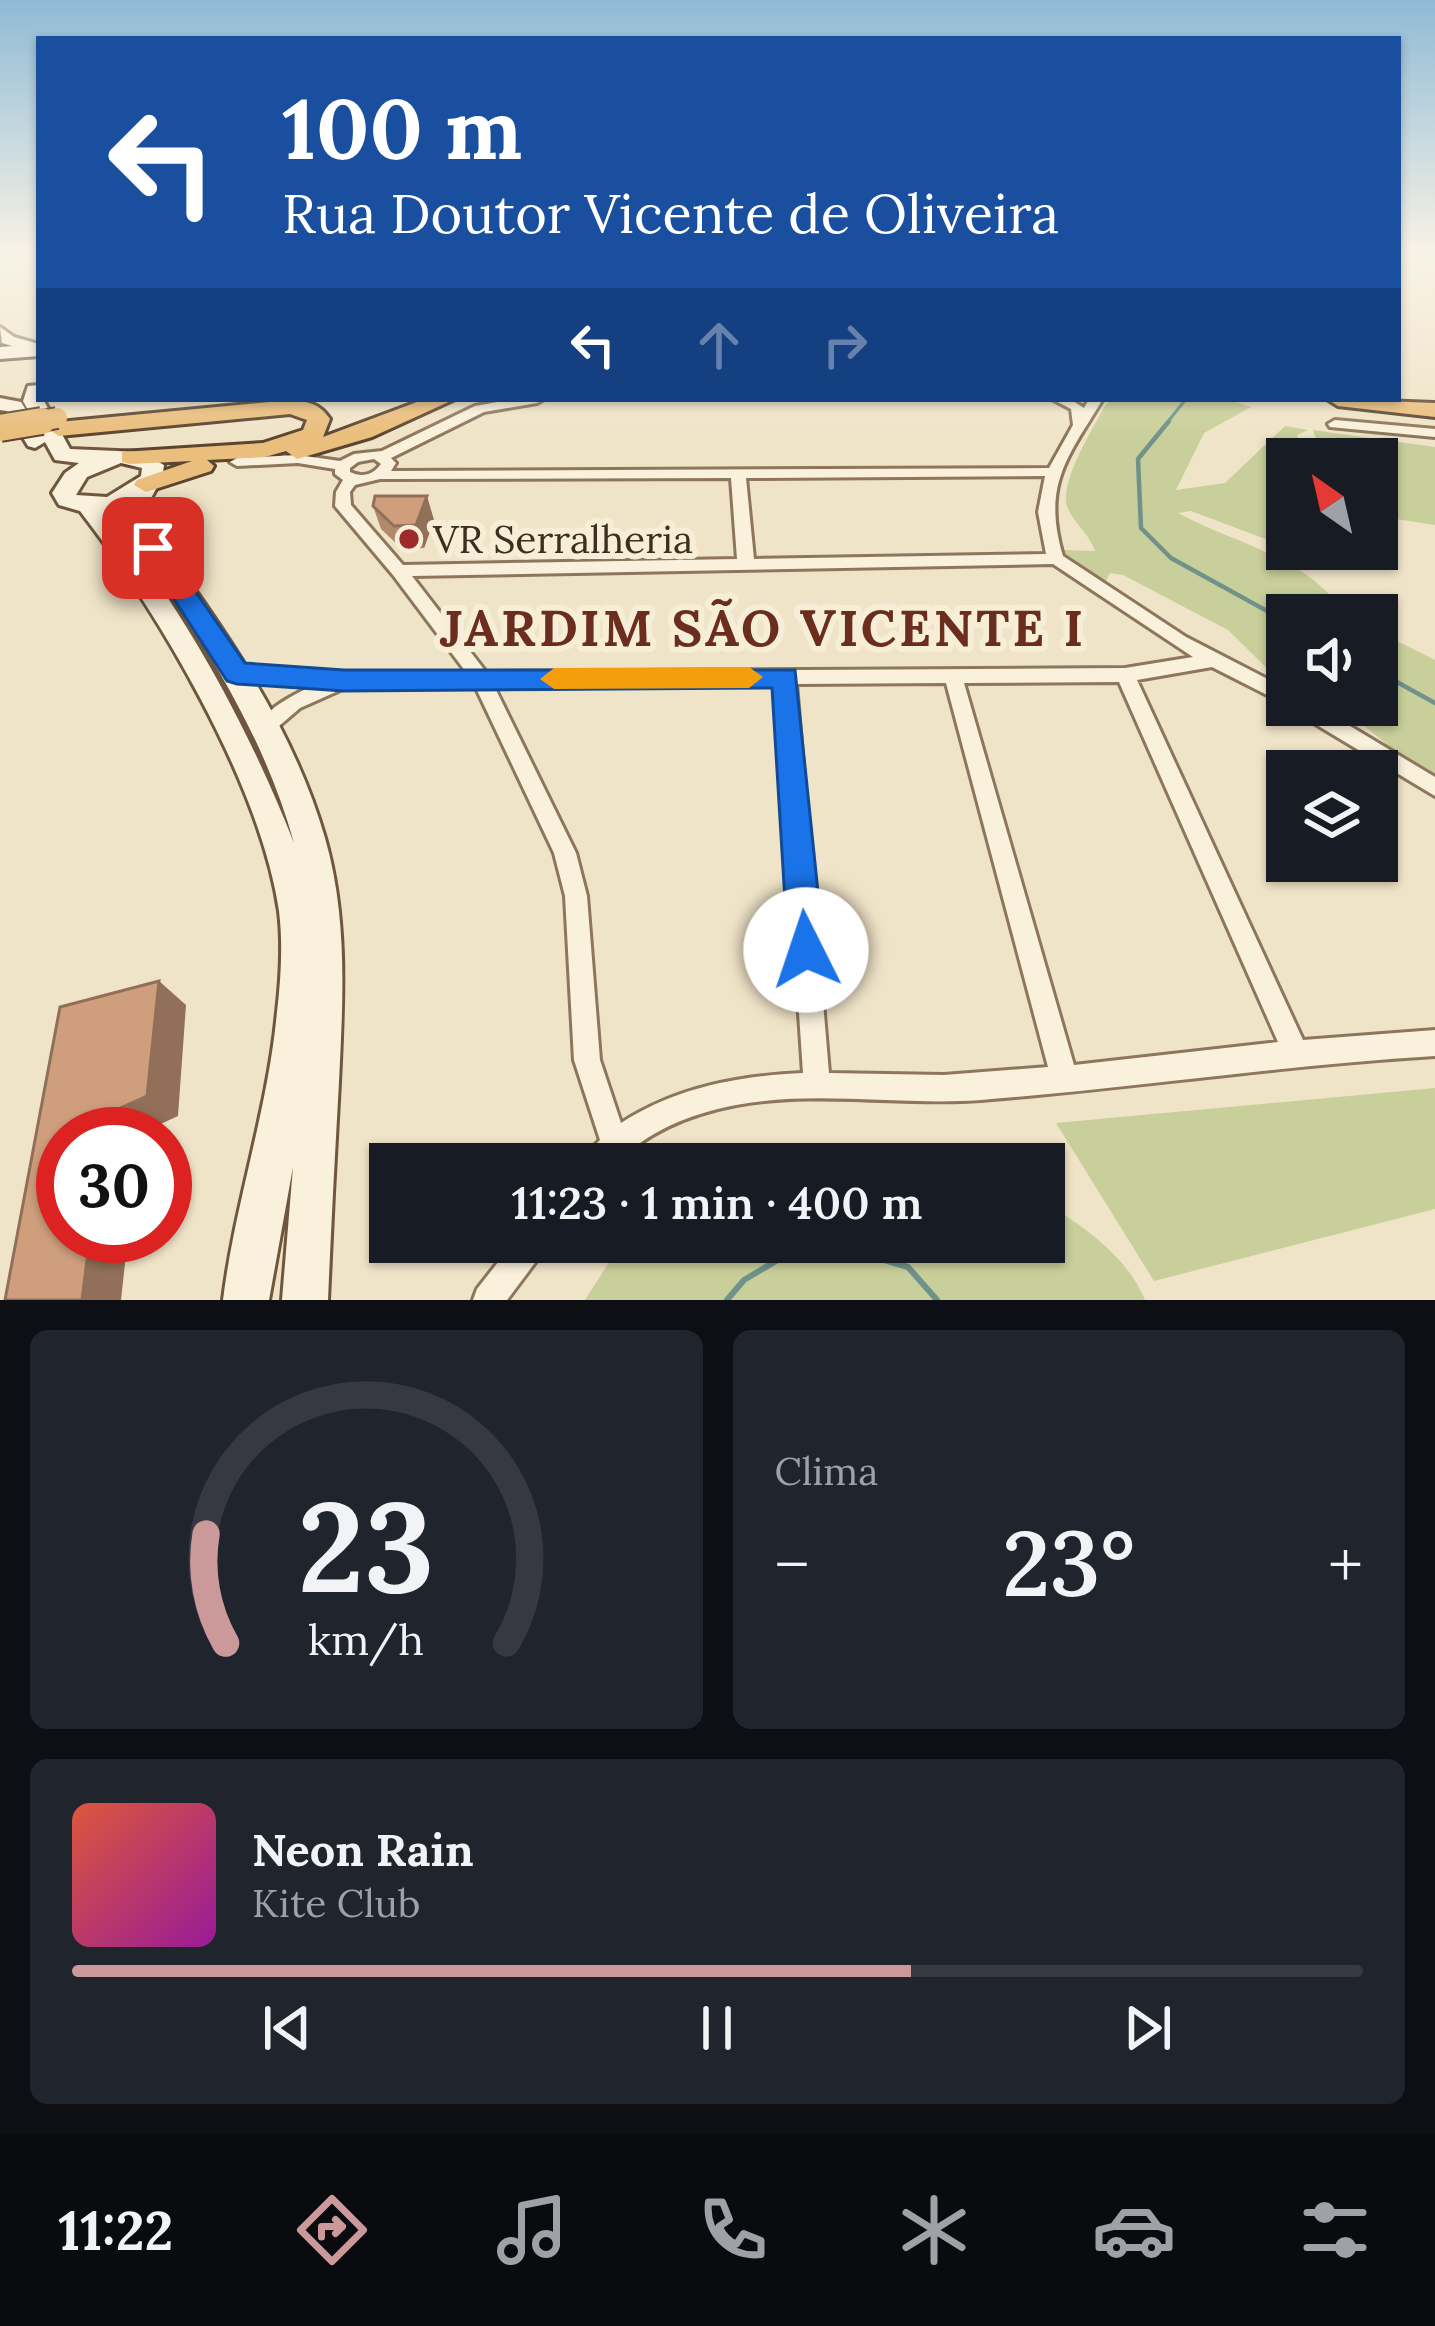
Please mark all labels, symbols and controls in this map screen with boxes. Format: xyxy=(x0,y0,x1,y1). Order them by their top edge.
text: 100 m xyxy=(282,74,522,182)
icon: left xyxy=(84,84,240,240)
text: Rua Doutor Vicente de Oliveira xyxy=(282,179,1059,248)
icon: left xyxy=(560,312,626,378)
icon: ahead xyxy=(686,312,752,378)
icon: right xyxy=(812,312,878,378)
north arrow xyxy=(1266,438,1398,570)
map controls xyxy=(1266,438,1398,882)
pin xyxy=(102,497,204,599)
place label: VR Serralheria xyxy=(432,514,693,564)
icon: arrive xyxy=(120,515,186,581)
marker: VR Serralheria xyxy=(396,526,422,552)
button: sound xyxy=(1266,594,1398,726)
district label: JARDIM SÃO VICENTE I xyxy=(440,595,1086,660)
button: layers xyxy=(1266,750,1398,882)
position arrow xyxy=(743,887,869,1013)
speed limit sign: 30 xyxy=(36,1107,192,1263)
text: 11:23 · 1 min · 400 m xyxy=(512,1174,922,1231)
text: Clima xyxy=(775,1446,878,1496)
text: 23 xyxy=(298,1466,434,1626)
text: 23° xyxy=(1002,1505,1135,1621)
text: − xyxy=(775,1522,809,1606)
text: + xyxy=(1328,1522,1363,1606)
text: km/h xyxy=(308,1611,424,1666)
text: Neon Rain xyxy=(252,1821,474,1878)
text: Kite Club xyxy=(252,1878,421,1928)
icon: previous xyxy=(254,1995,320,2061)
icon: pause xyxy=(684,1995,750,2061)
icon: next xyxy=(1115,1995,1181,2061)
icon: directions xyxy=(290,2188,374,2272)
icon: music xyxy=(490,2188,574,2272)
icon: phone xyxy=(691,2188,775,2272)
icon: climate xyxy=(892,2188,976,2272)
icon: car xyxy=(1092,2188,1176,2272)
icon: filters xyxy=(1293,2188,1377,2272)
text: 11:22 xyxy=(58,2196,173,2265)

